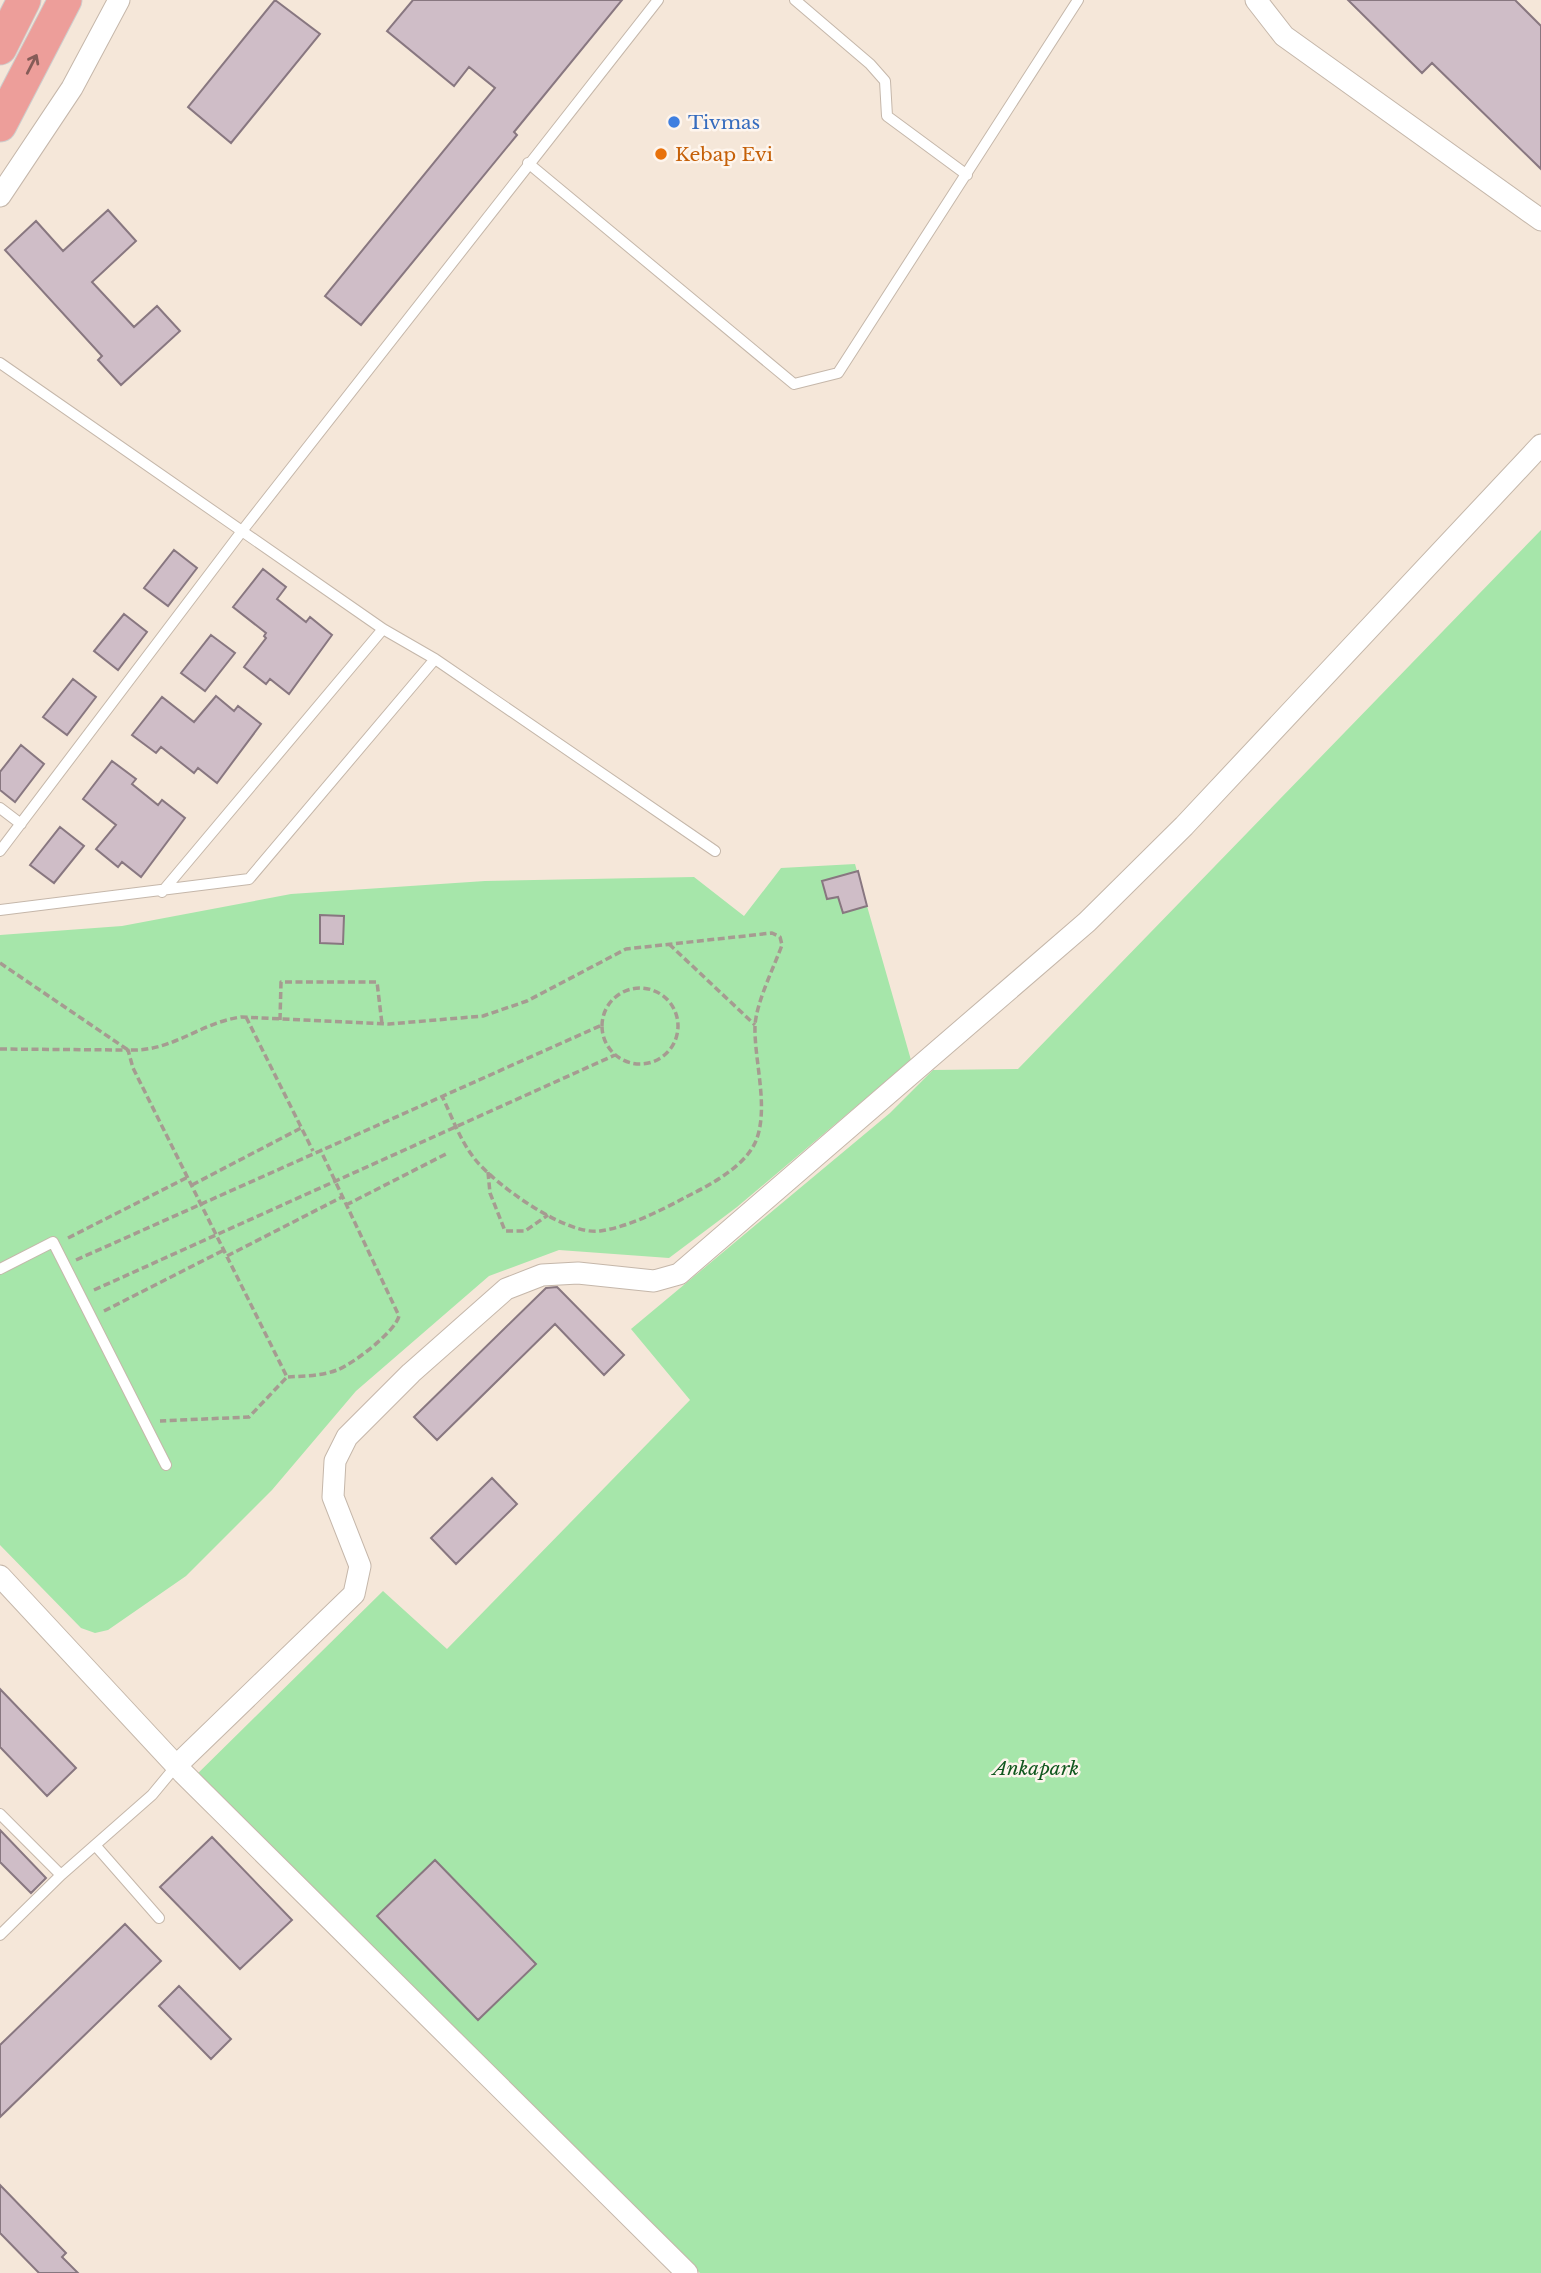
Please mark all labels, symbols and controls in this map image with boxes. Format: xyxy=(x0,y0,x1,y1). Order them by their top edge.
one-way arrow xyxy=(25,54,39,75)
place label: Tivmas xyxy=(688,111,760,134)
marker: Tivmas xyxy=(666,114,682,130)
place label: Kebap Evi xyxy=(675,143,774,166)
marker: Kebap Evi xyxy=(653,146,669,162)
park label: Ankapark xyxy=(990,1757,1079,1780)

